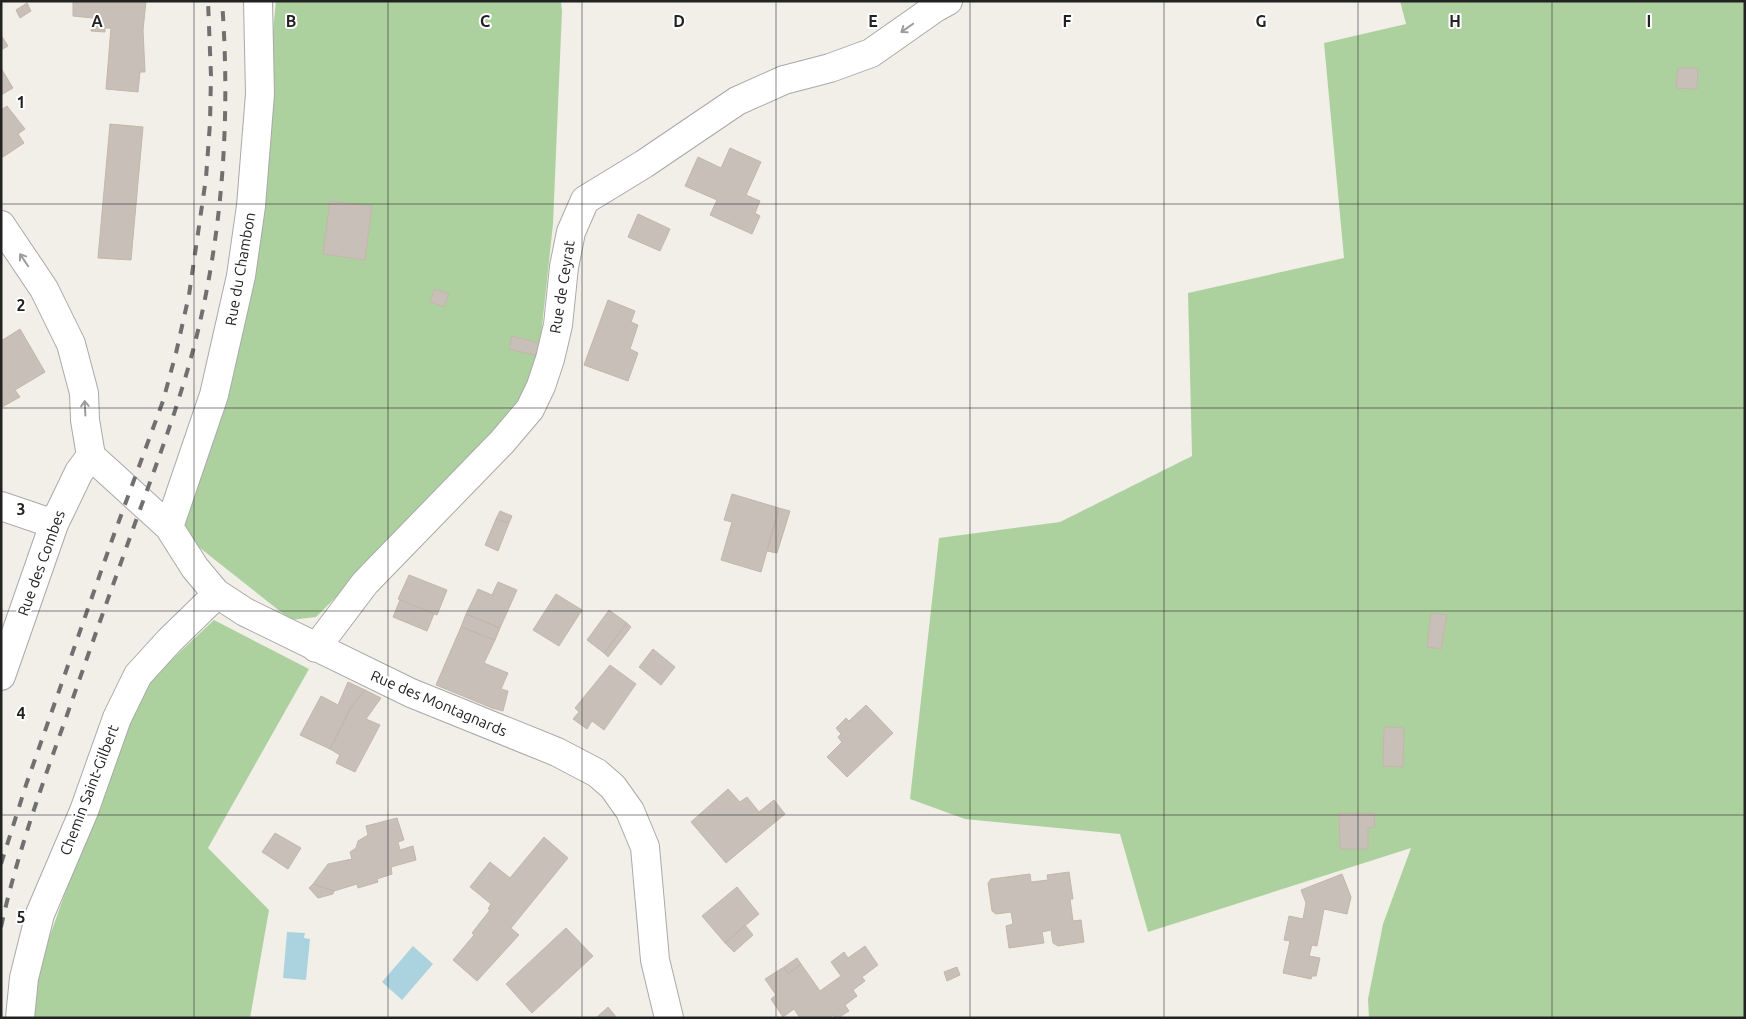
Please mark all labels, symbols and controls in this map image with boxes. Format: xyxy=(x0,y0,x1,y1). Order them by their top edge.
text: A xyxy=(91,12,103,30)
text: B xyxy=(286,12,296,30)
text: C xyxy=(480,12,490,30)
text: D xyxy=(673,12,685,30)
text: E xyxy=(868,12,878,30)
text: F xyxy=(1063,12,1072,30)
text: G xyxy=(1255,12,1267,30)
text: H xyxy=(1449,12,1461,30)
text: I xyxy=(1647,12,1651,30)
one-way arrow xyxy=(900,23,914,33)
text: 1 xyxy=(16,93,26,111)
street label: Rue du Chambon xyxy=(222,211,258,327)
street label: Rue de Ceyrat xyxy=(546,239,578,335)
one-way arrow xyxy=(19,253,29,267)
text: 2 xyxy=(16,296,26,314)
one-way arrow xyxy=(80,400,89,416)
text: 3 xyxy=(16,500,26,518)
street label: Rue des Combes xyxy=(14,508,68,618)
street label: Rue des Montagnards xyxy=(368,667,510,739)
text: 4 xyxy=(16,704,26,722)
street label: Chemin Saint-Gilbert xyxy=(56,722,122,858)
text: 5 xyxy=(16,908,26,926)

